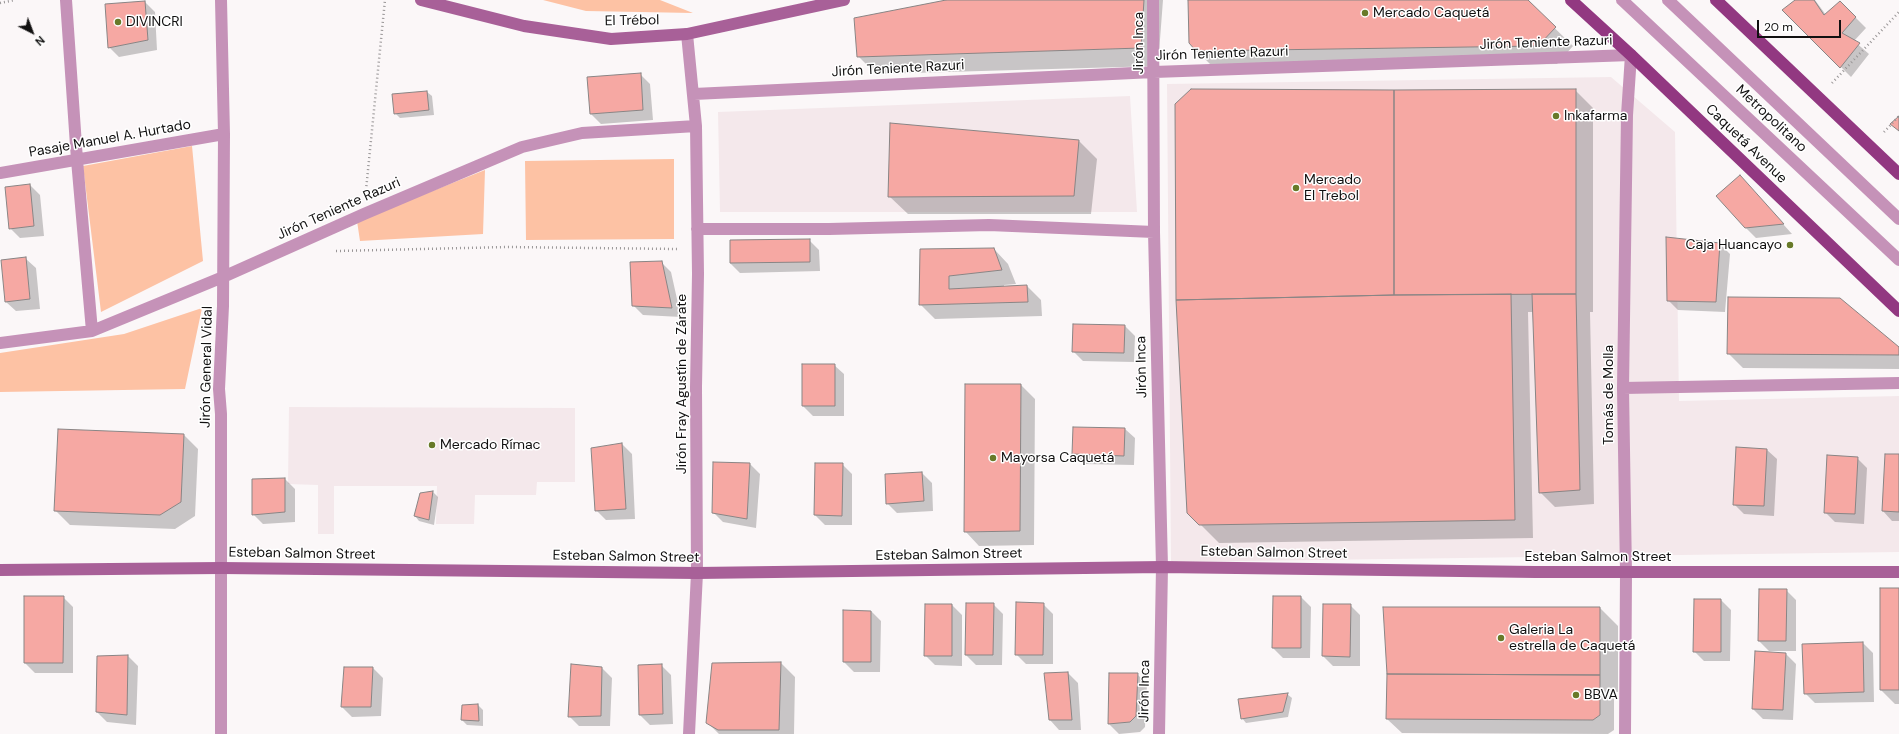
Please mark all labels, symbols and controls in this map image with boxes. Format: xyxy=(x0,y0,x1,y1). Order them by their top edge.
place label: Mercado Caquetá xyxy=(1373,5,1489,21)
marker: Mercado Caquetá xyxy=(1360,8,1370,18)
north arrow xyxy=(12,12,52,52)
street label: El Trébol xyxy=(604,12,660,30)
street label: Jirón Inca xyxy=(1131,12,1147,74)
scale bar xyxy=(1759,12,1843,38)
place label: DIVINCRI xyxy=(126,14,183,30)
marker: DIVINCRI xyxy=(113,17,123,27)
text: 20 m xyxy=(1764,19,1793,35)
street label: Jirón Teniente Razuri xyxy=(1479,32,1613,54)
text: N xyxy=(32,33,48,49)
street label: Jirón Teniente Razuri xyxy=(1155,43,1289,65)
street label: Jirón Teniente Razuri xyxy=(831,57,965,81)
street label: Metropolitano xyxy=(1732,82,1810,156)
street label: Caquetá Avenue xyxy=(1702,101,1790,187)
place label: Inkafarma xyxy=(1564,108,1627,124)
marker: Inkafarma xyxy=(1551,111,1561,121)
street label: Pasaje Manuel A. Hurtado xyxy=(28,116,192,162)
place label: Mercado El Trebol xyxy=(1304,172,1361,204)
street label: Jirón Teniente Razuri xyxy=(275,174,403,244)
marker: Mercado El Trebol xyxy=(1291,183,1301,193)
place label: Caja Huancayo xyxy=(1686,237,1782,253)
marker: Caja Huancayo xyxy=(1785,240,1795,250)
street label: Jirón Fray Agustín de Zárate xyxy=(674,294,690,474)
street label: Jirón General Vidal xyxy=(198,306,216,428)
street label: Jirón Inca xyxy=(1133,336,1151,398)
street label: Tomás de Molla xyxy=(1601,345,1617,445)
place label: Mercado Rímac xyxy=(440,437,541,453)
marker: Mercado Rímac xyxy=(427,440,437,450)
place label: Mayorsa Caquetá xyxy=(1001,450,1114,466)
marker: Mayorsa Caquetá xyxy=(988,453,998,463)
street label: Esteban Salmon Street xyxy=(1200,543,1348,563)
street label: Esteban Salmon Street xyxy=(228,544,376,564)
street label: Esteban Salmon Street xyxy=(875,545,1023,565)
street label: Esteban Salmon Street xyxy=(552,547,700,567)
street label: Esteban Salmon Street xyxy=(1524,549,1672,565)
place label: Galeria La estrella de Caquetá xyxy=(1509,622,1635,654)
marker: Galeria La estrella de Caquetá xyxy=(1496,633,1506,643)
street label: Jirón Inca xyxy=(1136,660,1154,722)
place label: BBVA xyxy=(1584,687,1618,703)
marker: BBVA xyxy=(1571,690,1581,700)

